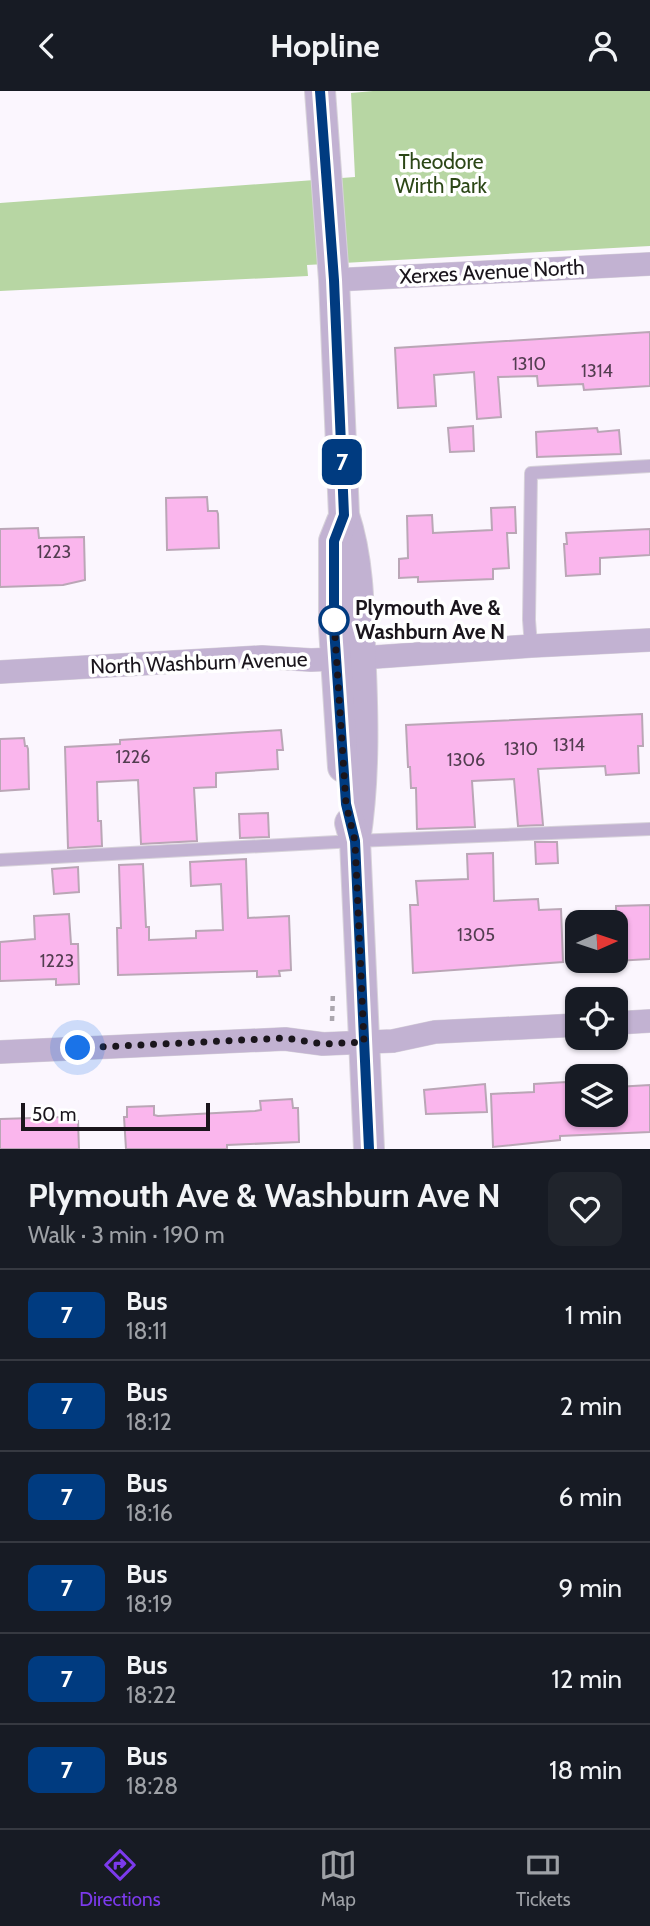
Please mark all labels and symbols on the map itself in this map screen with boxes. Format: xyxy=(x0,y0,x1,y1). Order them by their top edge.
park label: Theodore Wirth Park xyxy=(395,149,488,198)
street label: Xerxes Avenue North xyxy=(399,254,585,289)
house number: 1310 xyxy=(512,353,546,375)
house number: 1314 xyxy=(581,360,613,382)
line badge: 7 xyxy=(319,439,365,485)
house number: 1223 xyxy=(37,541,71,563)
place label: Plymouth Ave & Washburn Ave N xyxy=(355,595,505,644)
marker: Plymouth Ave & Washburn Ave N xyxy=(319,605,349,635)
street label: North Washburn Avenue xyxy=(90,646,308,679)
house number: 1314 xyxy=(553,734,585,756)
house number: 1310 xyxy=(504,738,538,760)
house number: 1226 xyxy=(116,746,150,768)
house number: 1306 xyxy=(447,749,485,771)
north arrow xyxy=(565,910,628,973)
house number: 1305 xyxy=(457,924,495,946)
house number: 1223 xyxy=(40,950,74,972)
your location xyxy=(60,1030,95,1065)
scale bar xyxy=(21,1100,210,1132)

